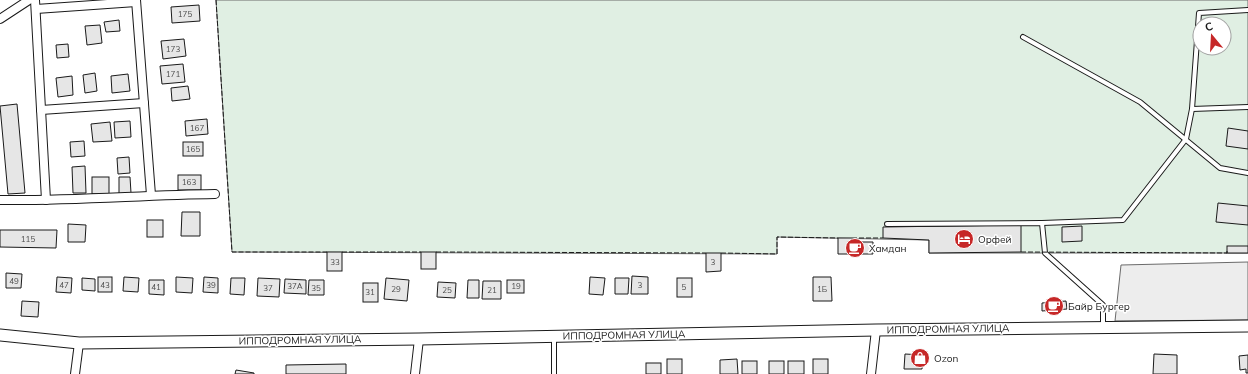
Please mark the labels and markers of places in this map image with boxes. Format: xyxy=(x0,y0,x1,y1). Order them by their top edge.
hotel icon: Орфей xyxy=(953,228,975,250)
place label: Орфей xyxy=(978,233,1012,246)
cafe icon: Хамдан xyxy=(844,237,866,259)
place label: Хамдан xyxy=(869,242,907,255)
cafe icon: Байр Бургер xyxy=(1043,295,1065,317)
place label: Байр Бургер xyxy=(1068,300,1130,313)
shop icon: Ozon xyxy=(909,347,931,369)
place label: Ozon xyxy=(934,352,959,365)

